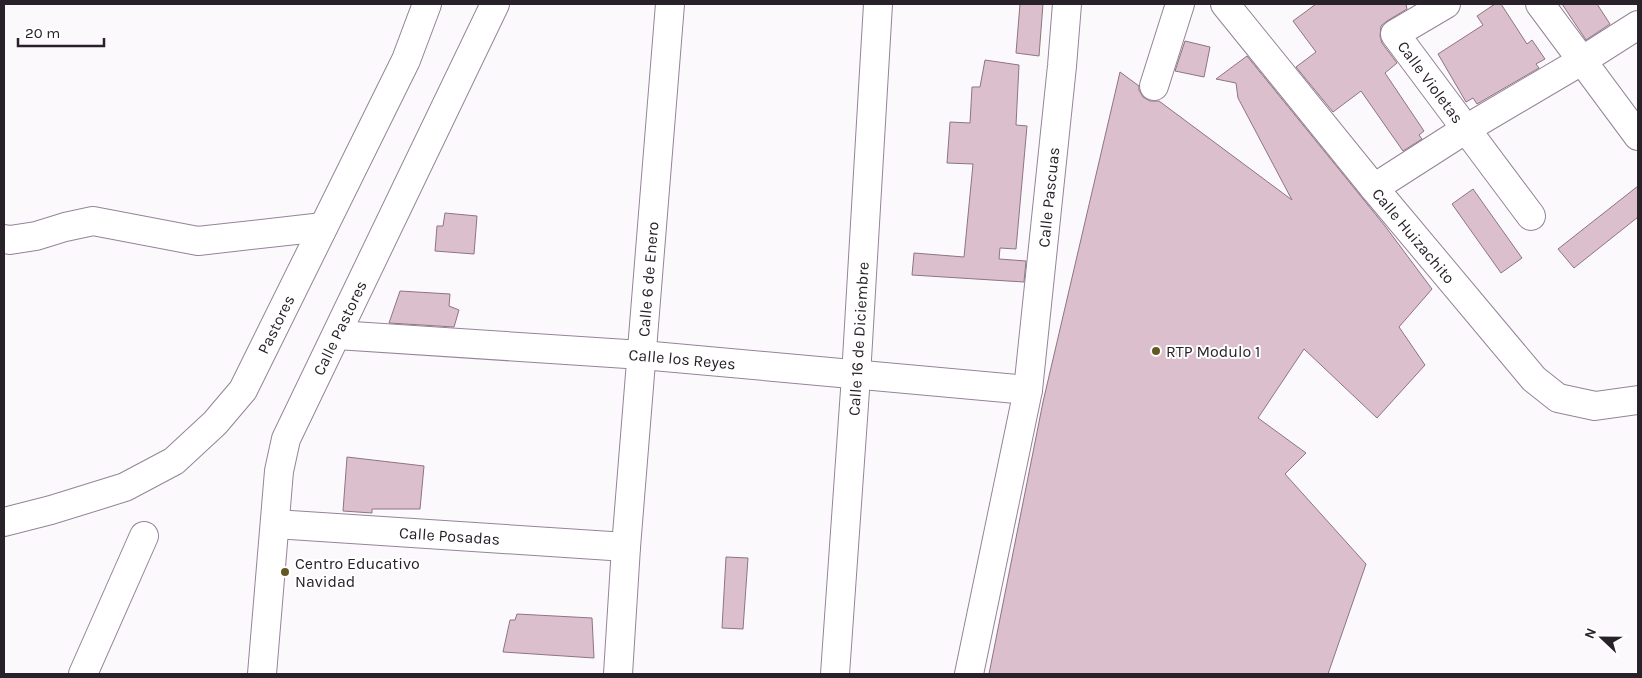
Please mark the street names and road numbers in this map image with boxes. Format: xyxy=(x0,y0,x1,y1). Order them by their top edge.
street label: Calle Violetas xyxy=(1393,37,1467,127)
street label: Calle Pascuas xyxy=(1034,146,1063,248)
street label: Calle Huizachito xyxy=(1368,184,1459,288)
street label: Calle 6 de Enero xyxy=(634,221,662,338)
street label: Calle 16 de Diciembre xyxy=(844,261,873,417)
street label: Calle Pastores xyxy=(309,277,371,378)
street label: Pastores xyxy=(253,292,298,357)
street label: Calle los Reyes xyxy=(628,345,736,373)
street label: Calle Posadas xyxy=(398,523,501,549)

